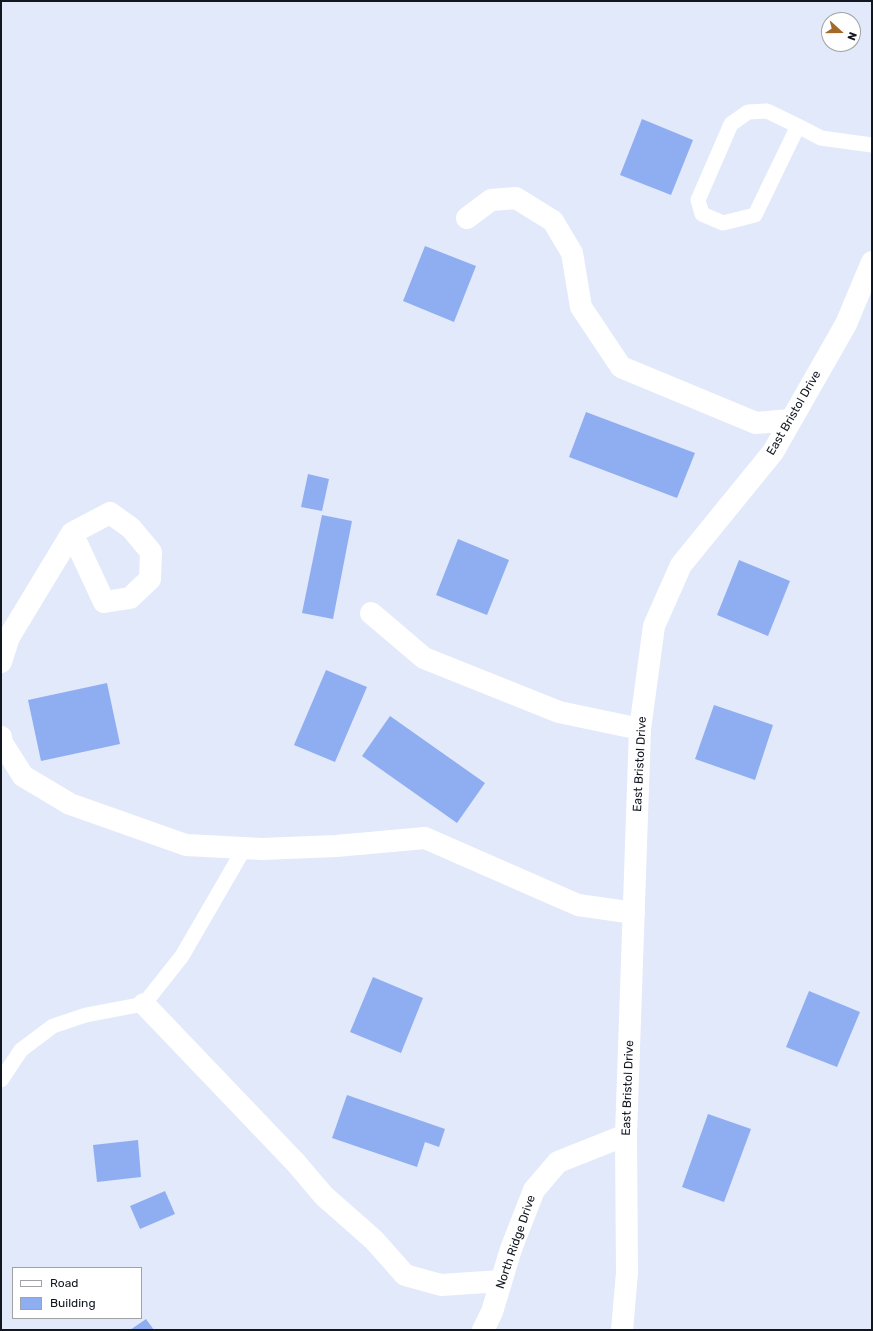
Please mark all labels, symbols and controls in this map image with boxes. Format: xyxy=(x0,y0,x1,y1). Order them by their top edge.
north arrow xyxy=(821,12,861,52)
text: N xyxy=(844,30,859,42)
street label: East Bristol Drive xyxy=(764,368,824,458)
street label: East Bristol Drive xyxy=(630,716,650,812)
street label: East Bristol Drive xyxy=(619,1040,637,1136)
street label: North Ridge Drive xyxy=(493,1193,539,1291)
legend xyxy=(12,1267,142,1319)
text: Road xyxy=(50,1276,78,1290)
text: Building xyxy=(50,1296,96,1310)

